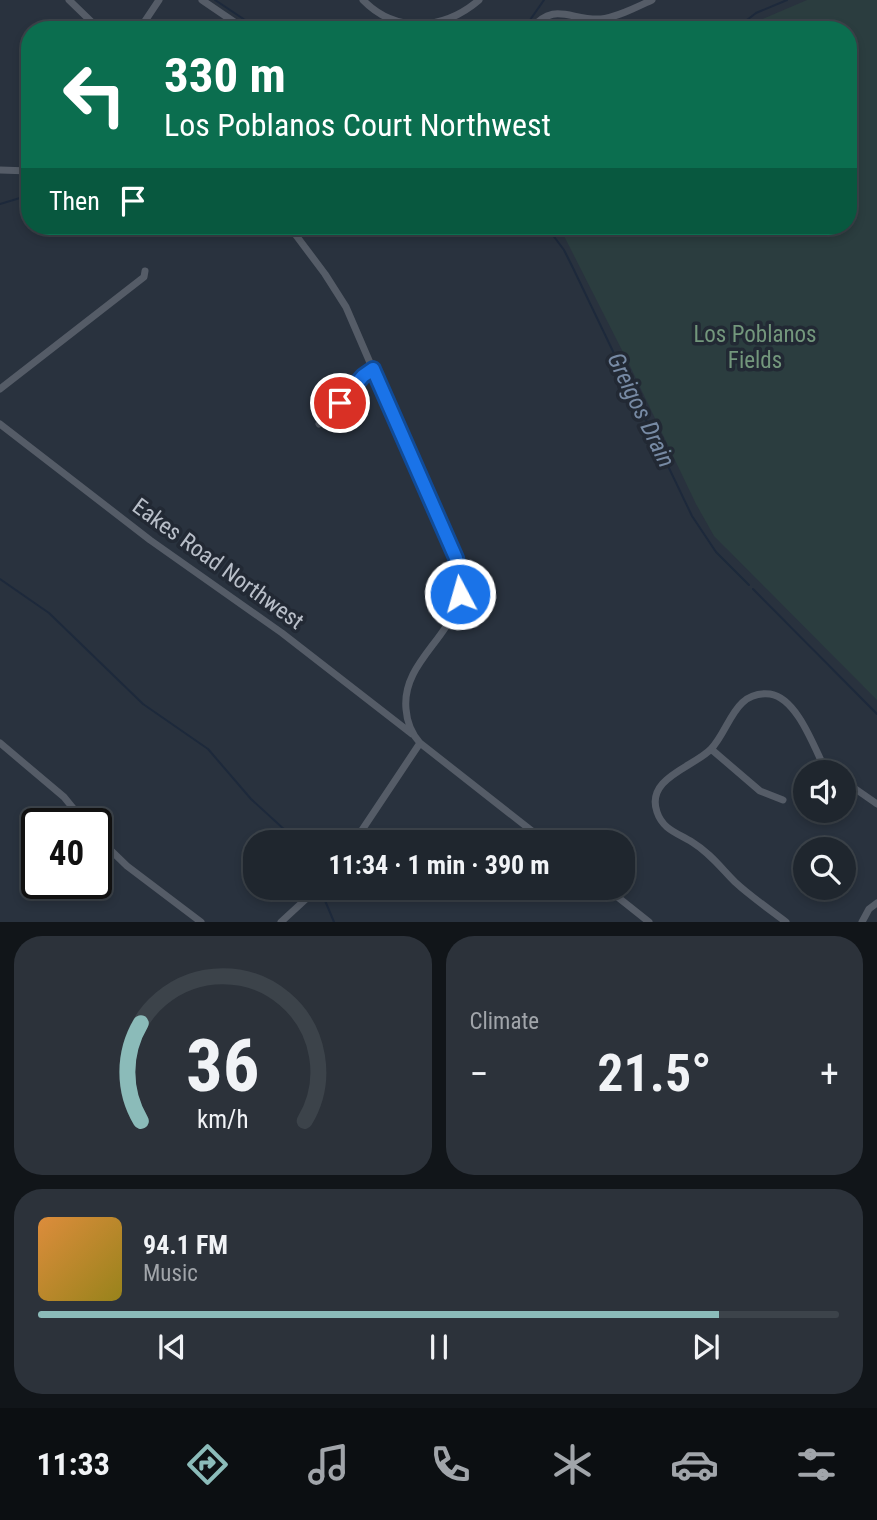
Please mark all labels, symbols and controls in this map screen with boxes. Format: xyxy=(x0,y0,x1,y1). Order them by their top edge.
text: 330 m xyxy=(164,47,286,104)
icon: left xyxy=(49,49,140,140)
text: Los Poblanos Court Northwest xyxy=(164,106,551,144)
icon: arrive xyxy=(114,182,152,220)
text: Then xyxy=(49,186,100,216)
park label: Los Poblanos Fields xyxy=(693,321,817,374)
water label: Greigos Drain xyxy=(601,348,681,472)
pin xyxy=(310,373,370,433)
icon: arrive xyxy=(321,384,359,422)
street label: Eakes Road Northwest xyxy=(127,493,309,635)
position arrow xyxy=(423,557,497,631)
map controls xyxy=(793,760,856,900)
button: sound xyxy=(793,760,856,823)
speed limit sign: 40 xyxy=(21,808,112,899)
button: search xyxy=(793,837,856,900)
text: 11:34 · 1 min · 390 m xyxy=(329,850,549,880)
text: Climate xyxy=(470,1008,539,1035)
text: 36 xyxy=(186,1024,260,1110)
text: 21.5° xyxy=(597,1043,711,1104)
text: − xyxy=(470,1052,489,1096)
text: + xyxy=(820,1052,839,1096)
text: km/h xyxy=(197,1105,248,1134)
text: 94.1 FM xyxy=(143,1230,228,1260)
text: Music xyxy=(143,1260,198,1287)
icon: previous xyxy=(153,1328,191,1366)
icon: pause xyxy=(420,1328,458,1366)
icon: next xyxy=(687,1328,725,1366)
icon: directions xyxy=(183,1440,232,1489)
icon: music xyxy=(304,1440,353,1489)
icon: phone xyxy=(426,1440,475,1489)
icon: climate xyxy=(548,1440,597,1489)
icon: car xyxy=(670,1440,719,1489)
icon: filters xyxy=(792,1440,841,1489)
text: 11:33 xyxy=(36,1445,110,1483)

